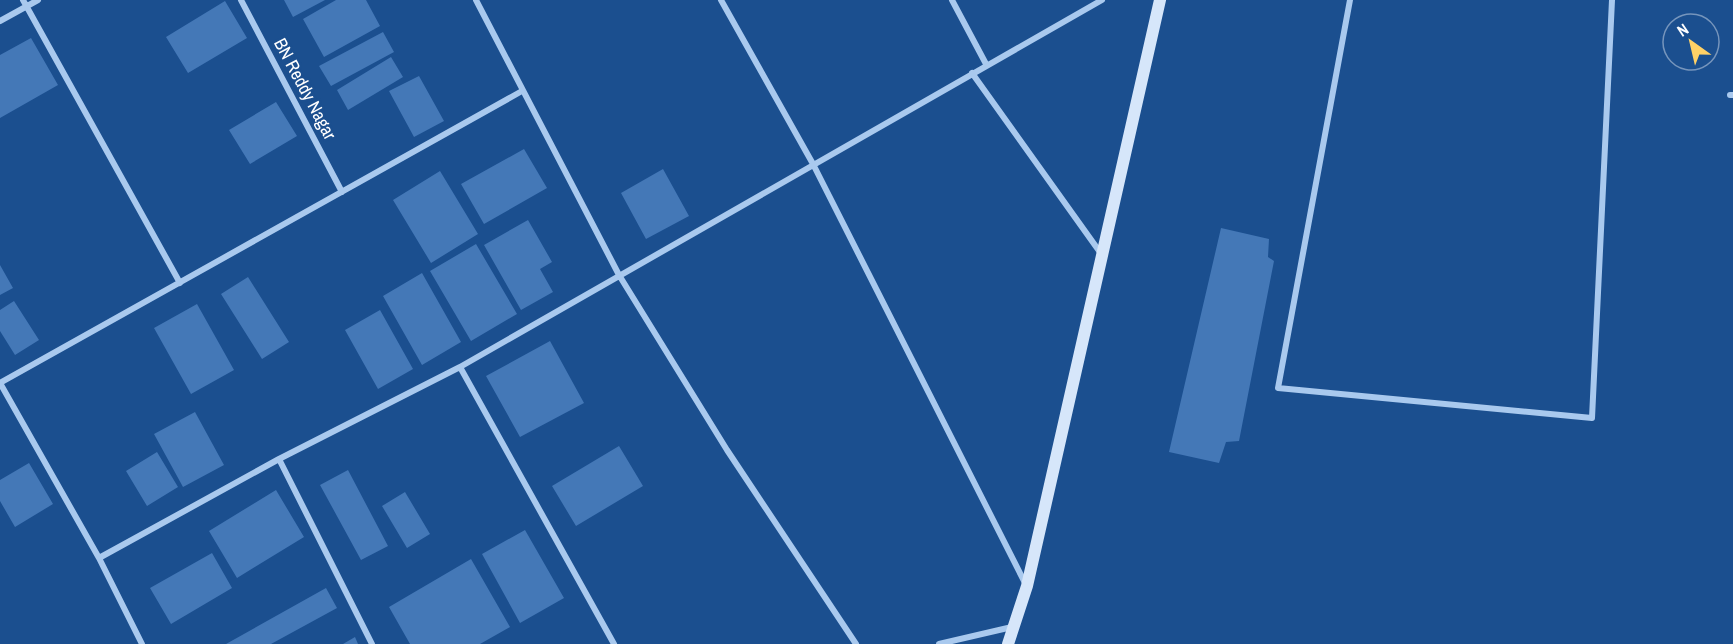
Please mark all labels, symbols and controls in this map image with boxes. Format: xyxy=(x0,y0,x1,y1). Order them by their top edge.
north arrow xyxy=(1661,12,1721,72)
text: N xyxy=(1673,18,1693,41)
street label: BN Reddy Nagar xyxy=(268,34,343,144)

